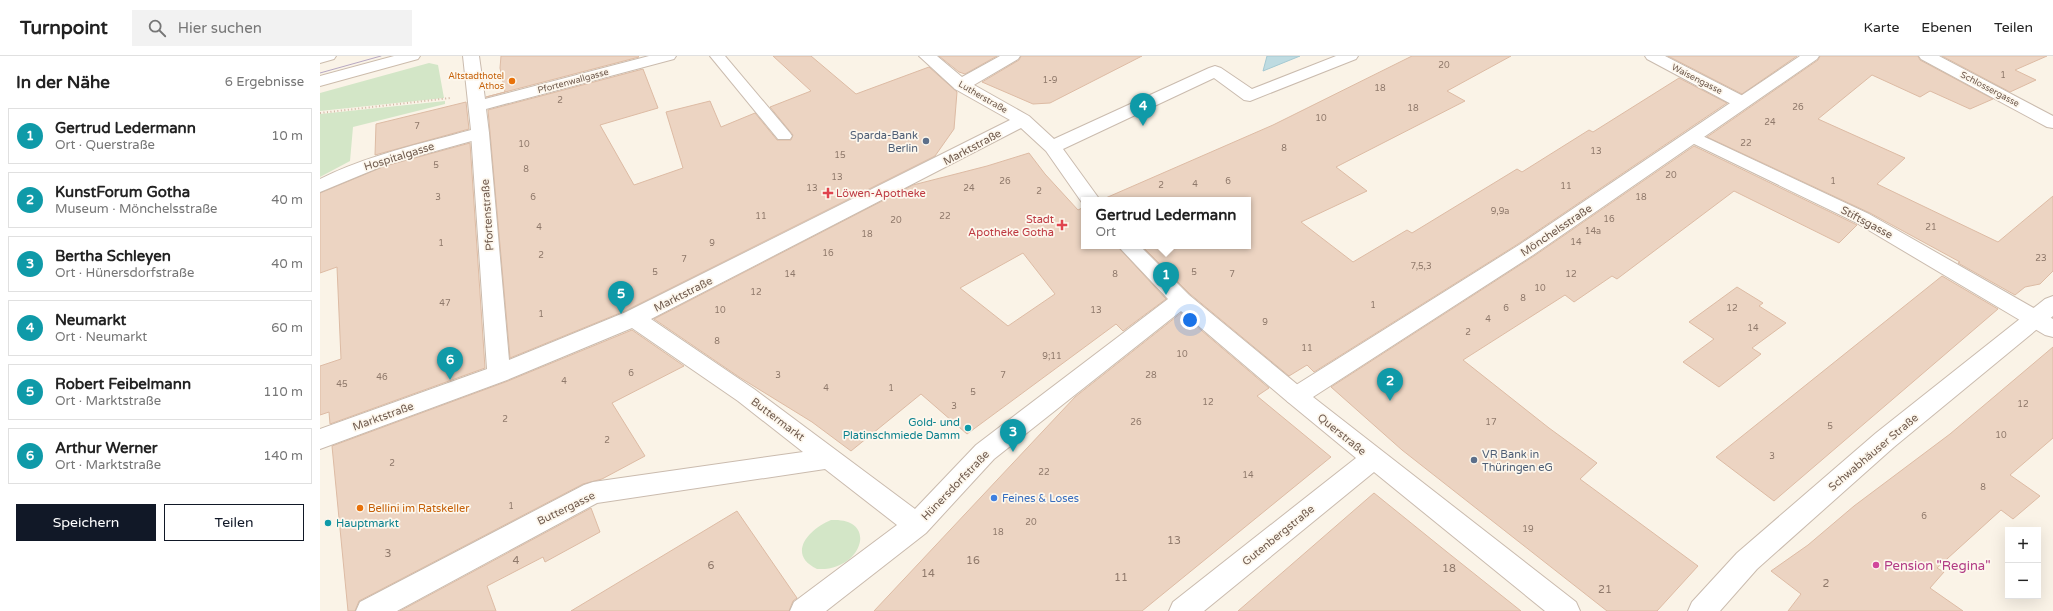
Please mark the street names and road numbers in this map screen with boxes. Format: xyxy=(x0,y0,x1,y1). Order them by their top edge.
street label: Waisengasse xyxy=(1670,62,1724,97)
street label: Pfortenwallgasse xyxy=(536,67,610,96)
street label: Schlossergasse xyxy=(1958,69,2021,110)
street label: Lutherstraße xyxy=(956,79,1009,116)
street label: Marktstraße xyxy=(941,127,1004,168)
street label: Hospitalgasse xyxy=(362,140,436,173)
street label: Pfortenstraße xyxy=(479,179,496,251)
street label: Mönchelsstraße xyxy=(1518,202,1594,259)
street label: Stiftsgasse xyxy=(1839,203,1895,242)
street label: Marktstraße xyxy=(652,274,715,315)
street label: Buttermarkt xyxy=(748,395,807,444)
street label: Marktstraße xyxy=(351,399,415,434)
street label: Querstraße xyxy=(1315,411,1369,458)
street label: Schwabhäuser Straße xyxy=(1826,411,1921,494)
street label: Hünersdorfstraße xyxy=(919,448,992,523)
street label: Buttergasse xyxy=(535,489,597,528)
street label: Gutenbergstraße xyxy=(1240,502,1317,568)

